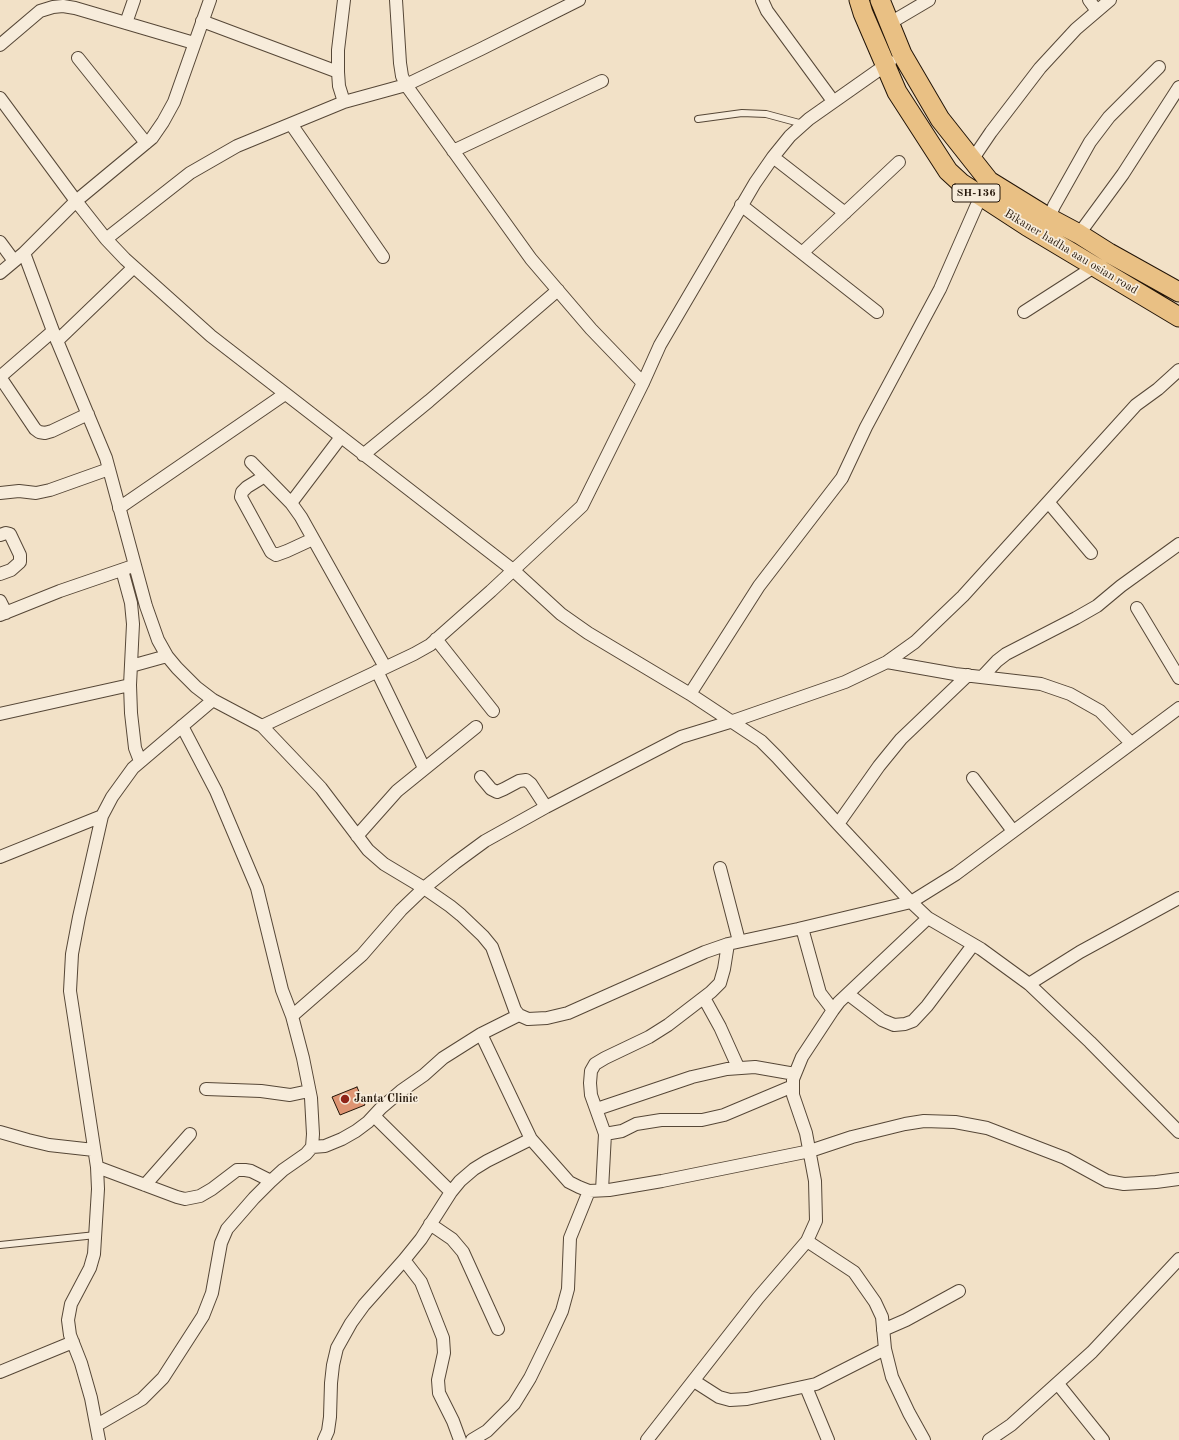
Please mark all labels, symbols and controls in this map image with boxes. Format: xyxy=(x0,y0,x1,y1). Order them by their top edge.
road number: SH-136 xyxy=(952,184,1000,202)
street label: Bikaner hadha aau osian road xyxy=(1002,206,1140,298)
place label: Janta Clinic xyxy=(354,1092,418,1106)
marker: Janta Clinic xyxy=(339,1093,351,1105)

